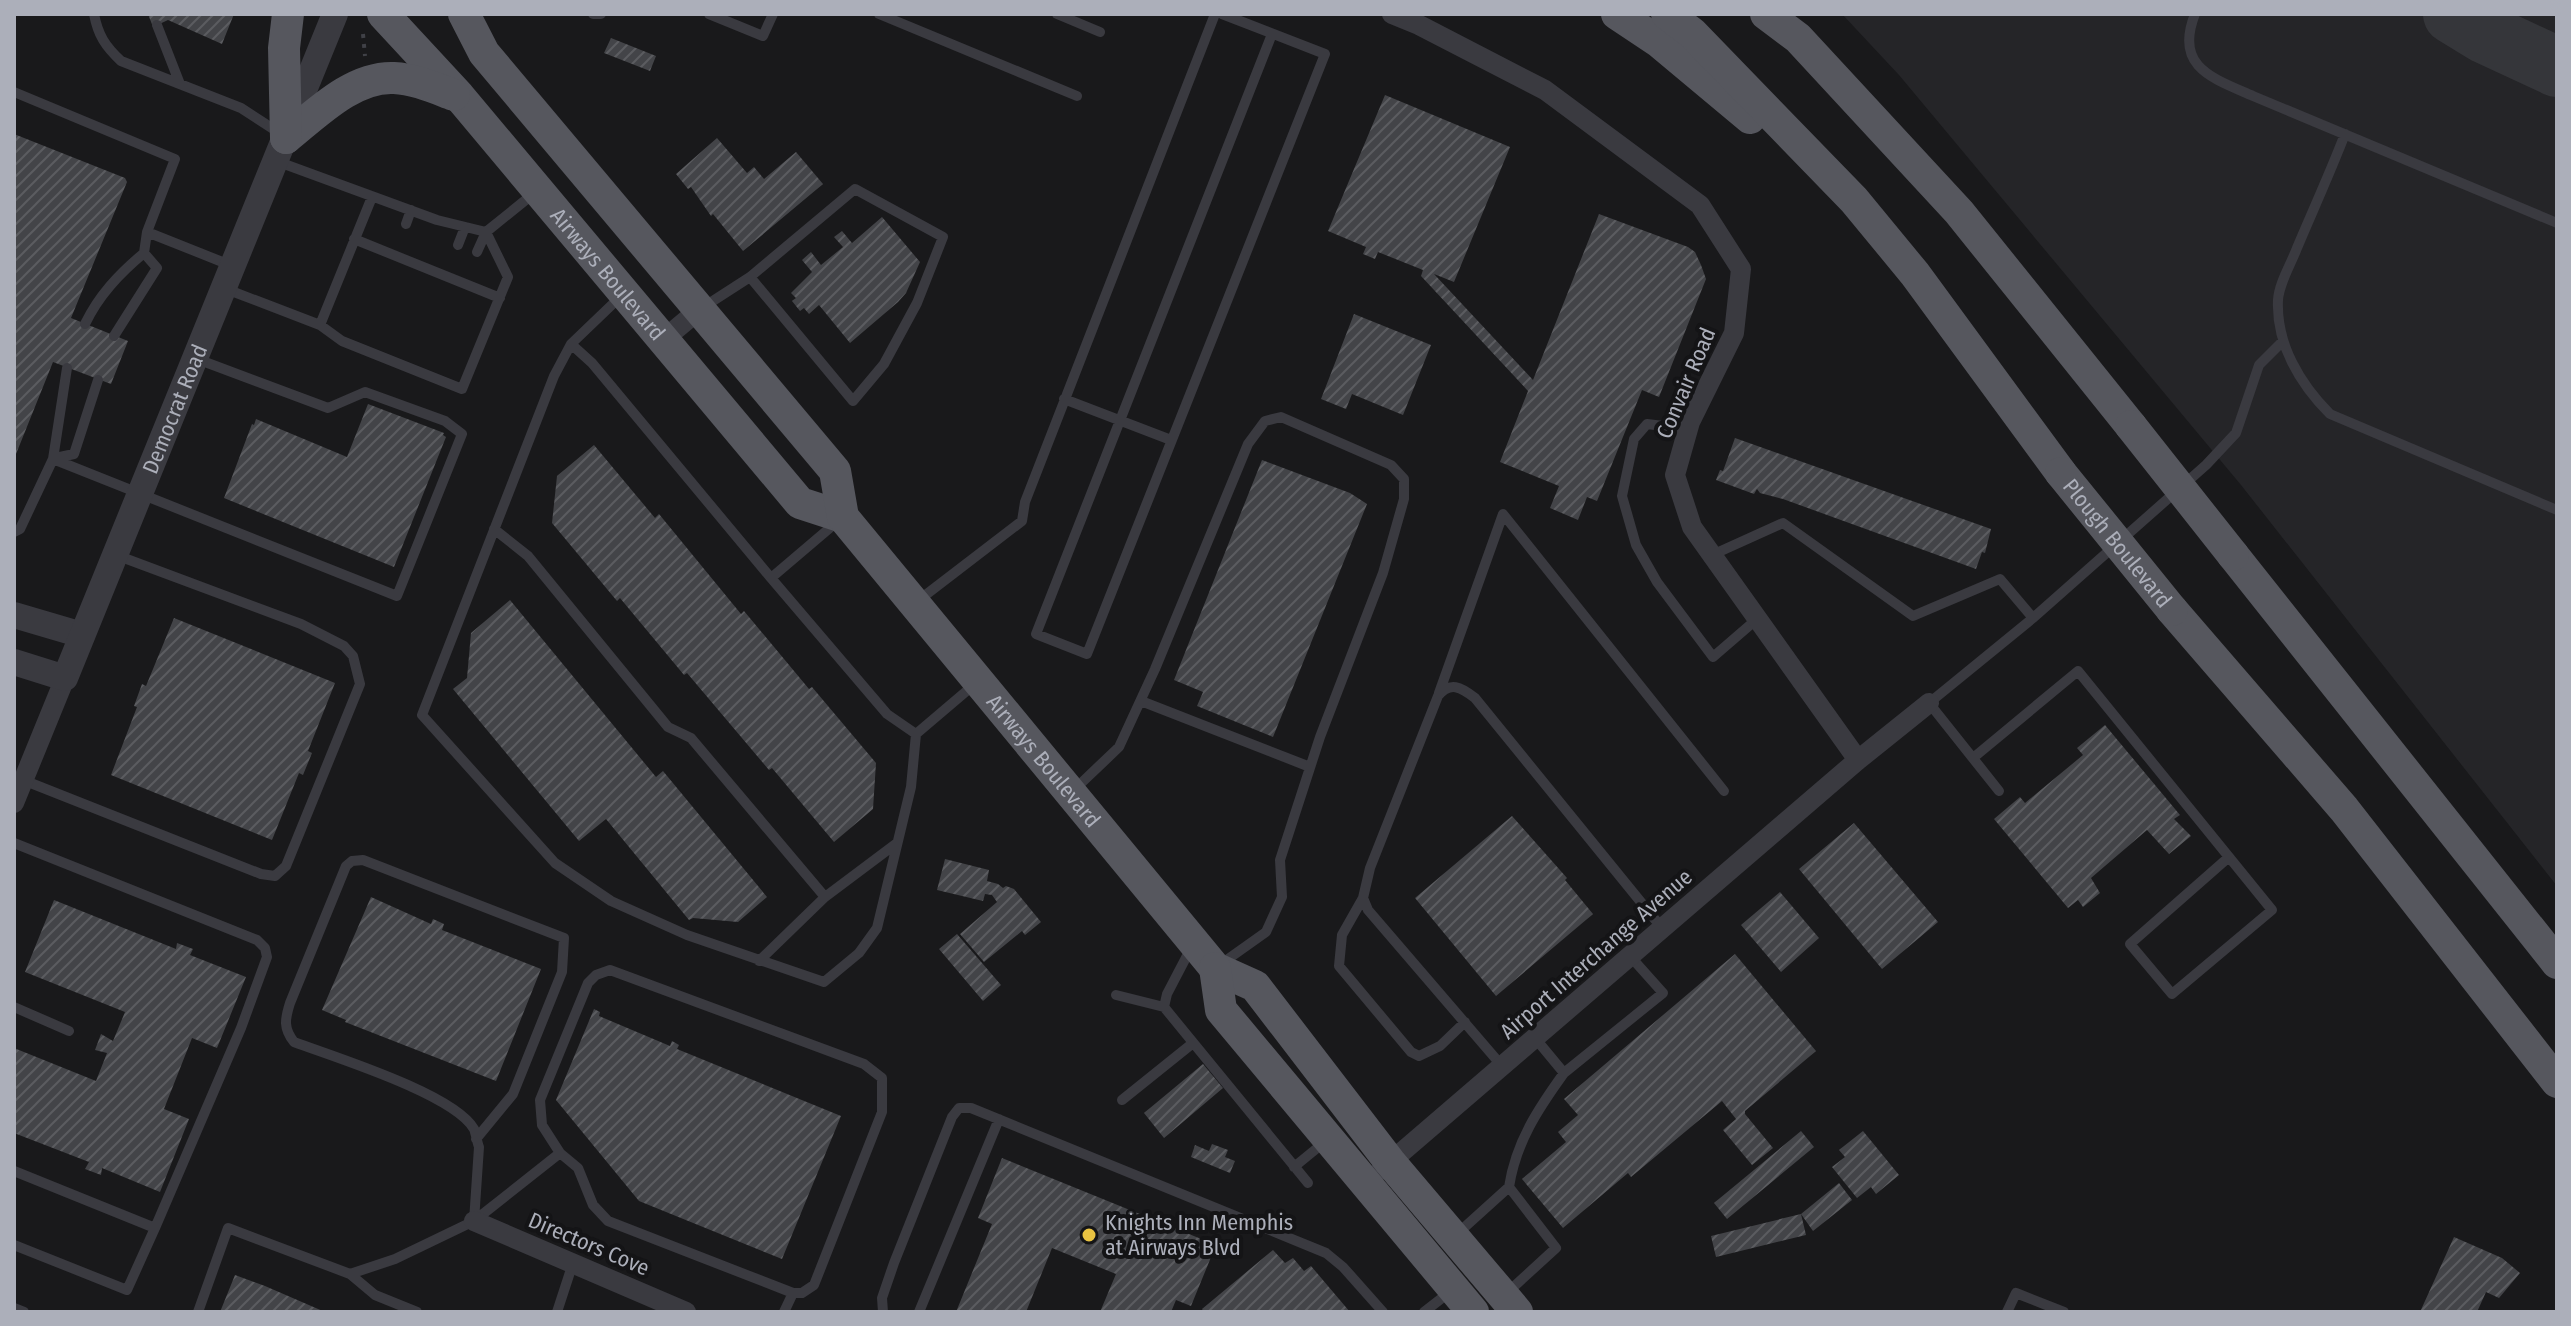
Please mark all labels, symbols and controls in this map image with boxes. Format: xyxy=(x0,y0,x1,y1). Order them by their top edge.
street label: Airways Boulevard xyxy=(545,202,671,346)
street label: Convair Road xyxy=(1651,323,1721,443)
street label: Democrat Road xyxy=(136,340,213,478)
street label: Plough Boulevard xyxy=(2057,473,2178,613)
street label: Airways Boulevard xyxy=(981,689,1107,833)
street label: Airport Interchange Avenue xyxy=(1494,863,1698,1045)
street label: Directors Cove xyxy=(524,1206,654,1282)
place label: Knights Inn Memphis at Airways Blvd xyxy=(1105,1209,1293,1261)
marker: Knights Inn Memphis at Airways Blvd xyxy=(1080,1226,1098,1244)

